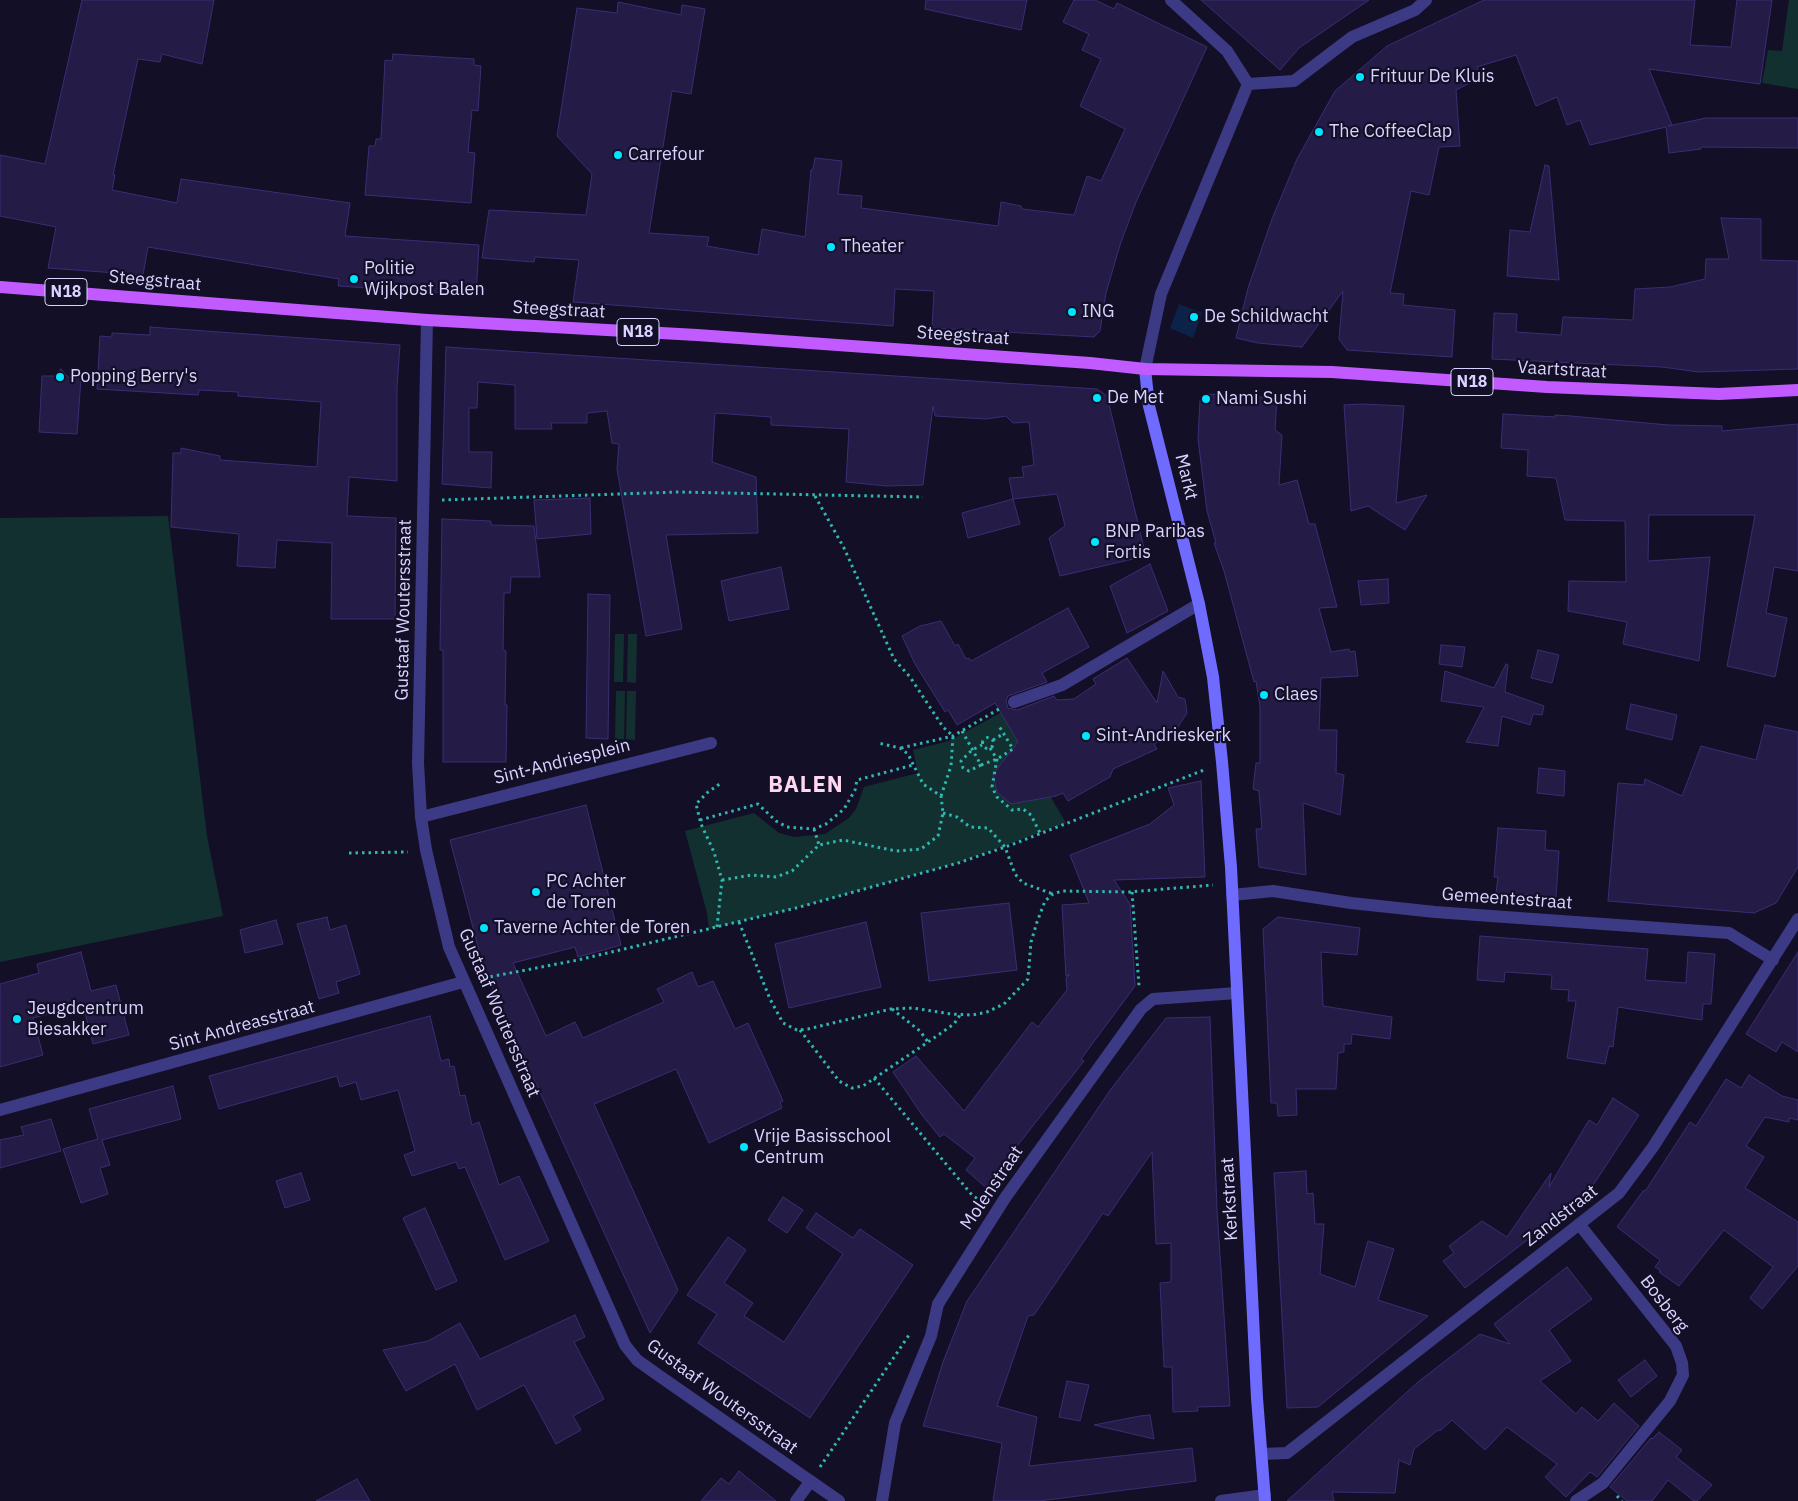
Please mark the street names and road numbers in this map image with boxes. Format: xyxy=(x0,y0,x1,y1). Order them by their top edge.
street label: Steegstraat xyxy=(108,266,202,296)
road number: N18 xyxy=(45,278,87,306)
street label: Steegstraat xyxy=(512,297,606,323)
road number: N18 xyxy=(617,318,659,346)
street label: Steegstraat xyxy=(916,322,1010,350)
street label: Vaartstraat xyxy=(1517,357,1607,383)
road number: N18 xyxy=(1451,368,1493,396)
street label: Markt xyxy=(1170,452,1202,502)
street label: Gustaaf Woutersstraat xyxy=(392,519,416,701)
street label: Sint-Andriesplein xyxy=(492,735,632,789)
street label: Gemeentestraat xyxy=(1441,884,1573,914)
street label: Gustaaf Woutersstraat xyxy=(454,925,544,1101)
street label: Sint Andreasstraat xyxy=(167,996,317,1056)
street label: Molenstraat xyxy=(956,1142,1028,1234)
street label: Kerkstraat xyxy=(1217,1157,1243,1241)
street label: Zandstraat xyxy=(1520,1180,1602,1252)
street label: Bosberg xyxy=(1635,1271,1693,1337)
street label: Gustaaf Woutersstraat xyxy=(642,1335,802,1459)

